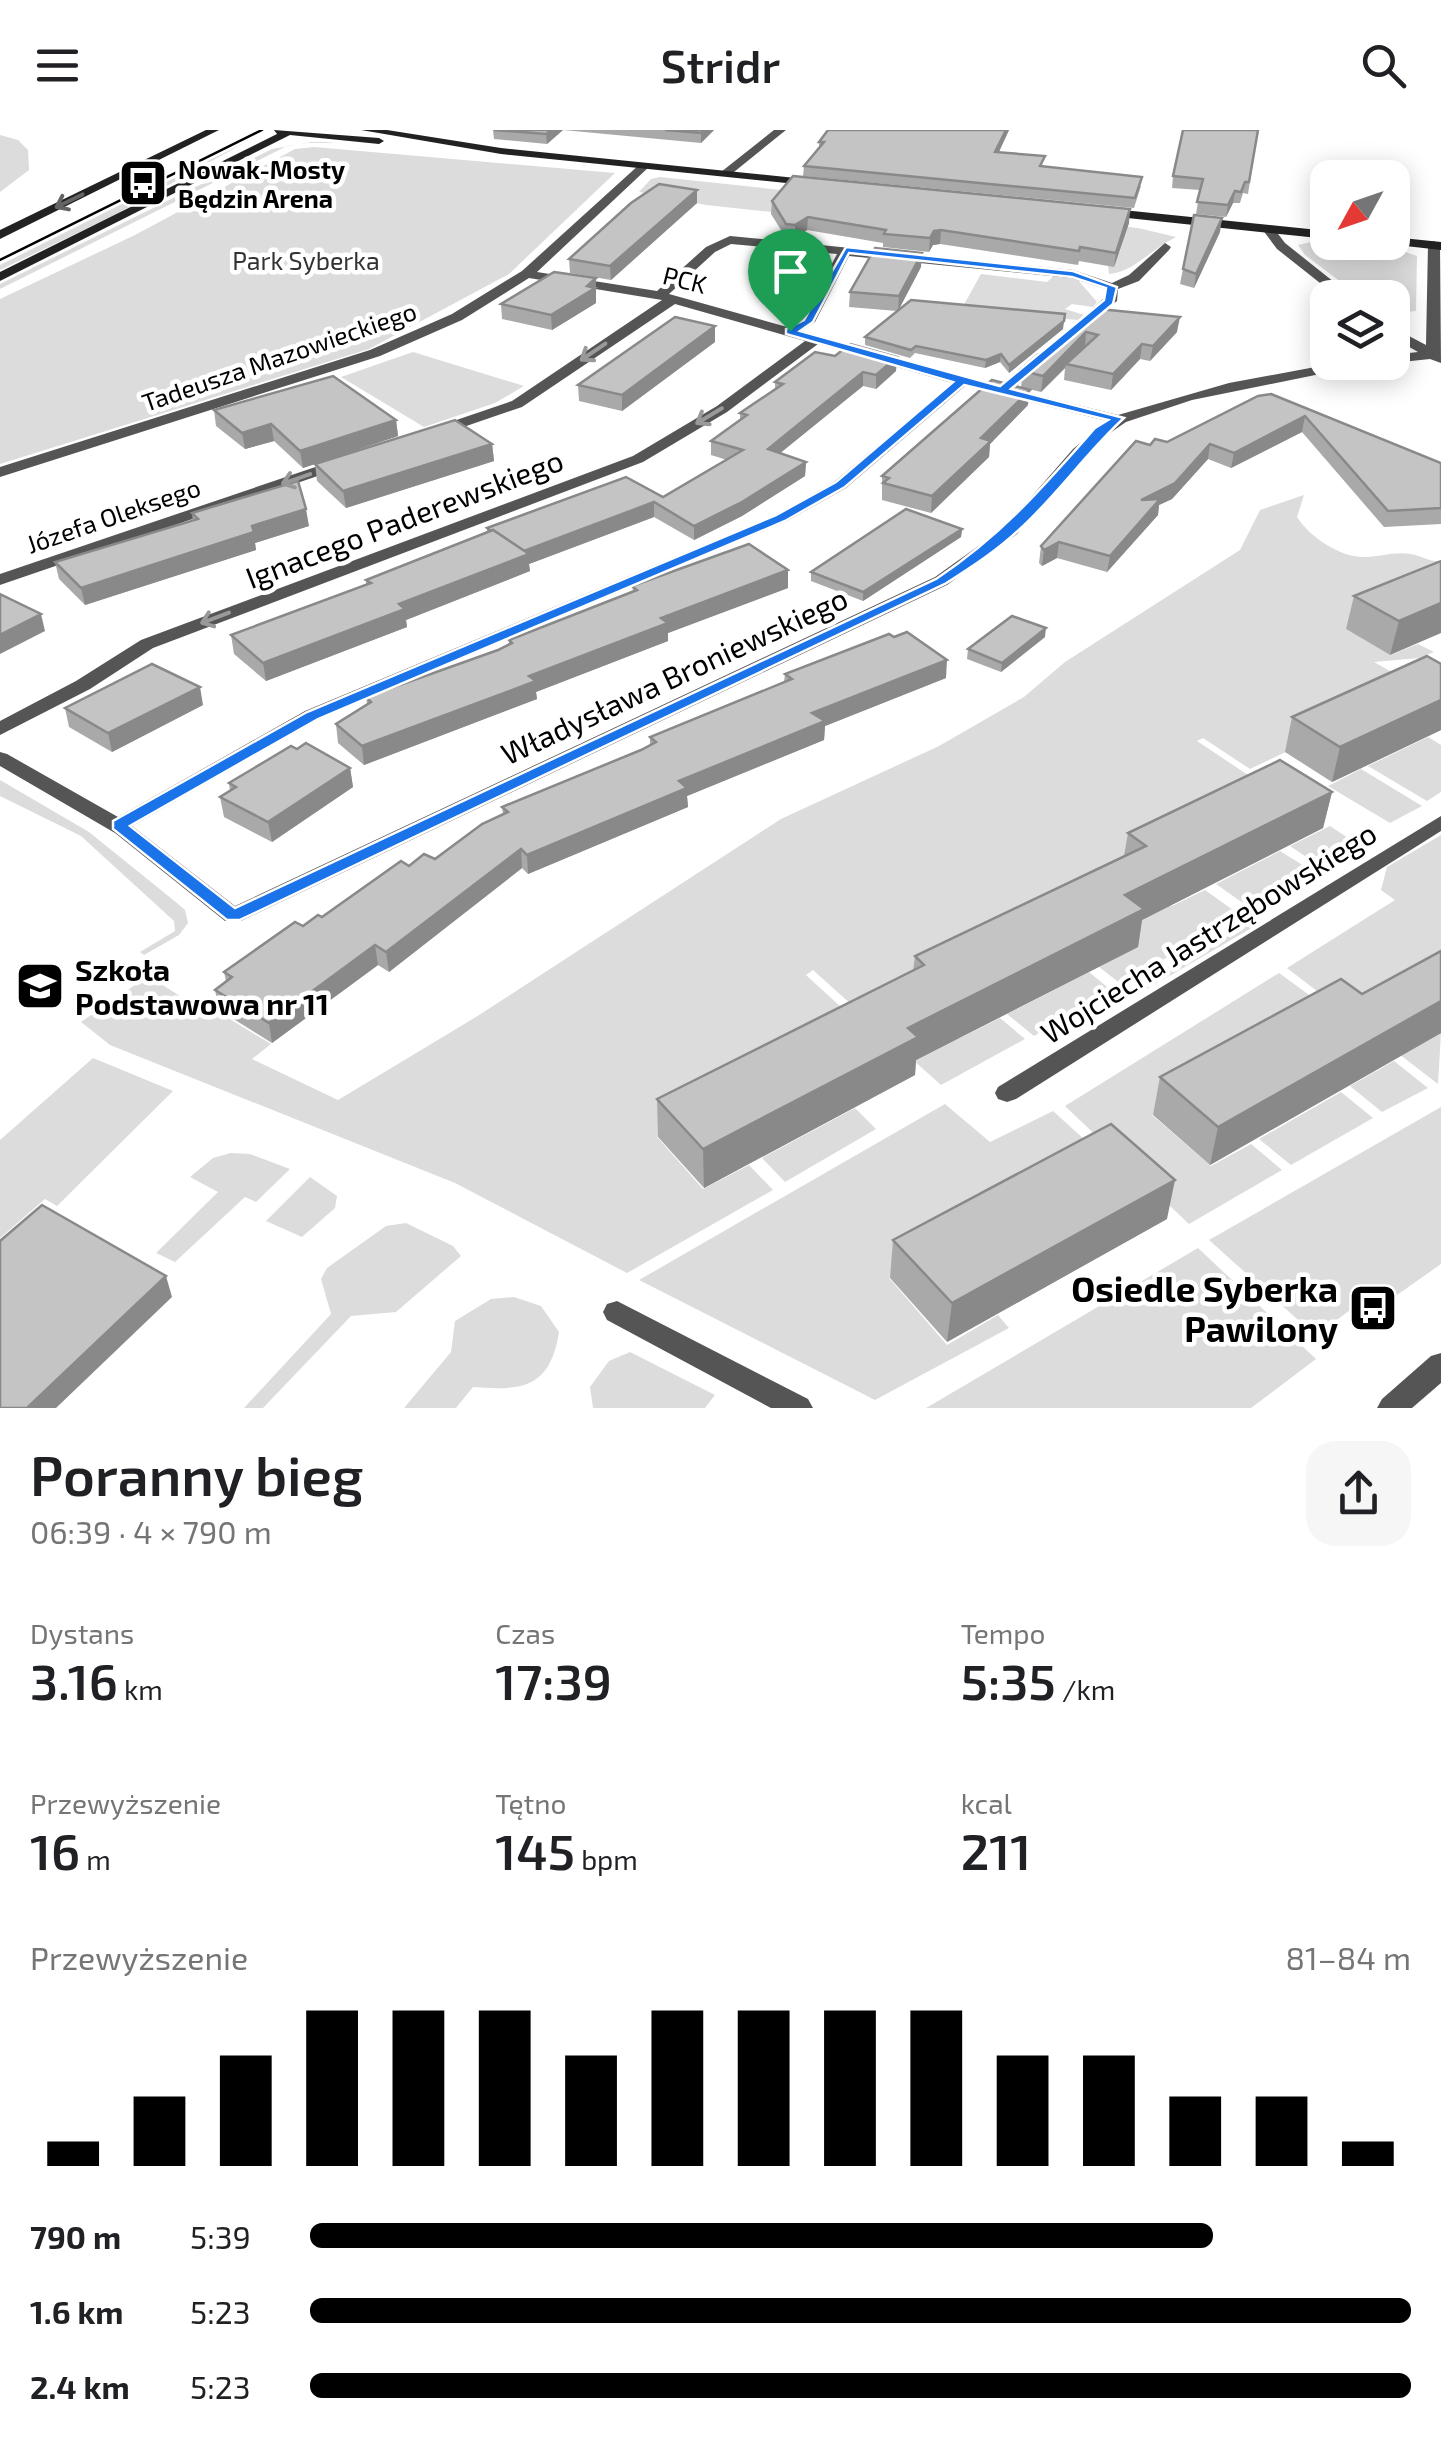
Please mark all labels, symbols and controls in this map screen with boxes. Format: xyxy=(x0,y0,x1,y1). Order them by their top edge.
icon: menu xyxy=(30,38,85,93)
text: Stridr xyxy=(661,38,780,92)
icon: search xyxy=(1356,38,1411,93)
place label: Nowak-Mosty Będzin Arena xyxy=(178,154,345,213)
bus stop icon: Nowak-Mosty Będzin Arena xyxy=(117,157,169,209)
north arrow xyxy=(1310,160,1410,260)
map controls xyxy=(1310,160,1410,380)
one-way arrow xyxy=(55,192,85,211)
pin xyxy=(748,229,833,332)
icon: arrive xyxy=(763,244,818,299)
park label: Park Syberka xyxy=(232,245,380,275)
street label: PCK xyxy=(660,259,710,299)
button: layers xyxy=(1310,280,1410,380)
street label: Tadeusza Mazowieckiego xyxy=(138,295,420,417)
one-way arrow xyxy=(579,341,607,362)
one-way arrow xyxy=(695,406,724,426)
street label: Ignacego Paderewskiego xyxy=(240,441,568,595)
street label: Józefa Oleksego xyxy=(22,471,204,559)
one-way arrow xyxy=(282,471,313,489)
street label: Władysława Broniewskiego xyxy=(495,579,853,771)
one-way arrow xyxy=(200,610,231,628)
street label: Wojciecha Jastrzębowskiego xyxy=(1034,814,1382,1050)
place label: Szkoła Podstawowa nr 11 xyxy=(75,951,329,1021)
school or university icon: Szkoła Podstawowa nr 11 xyxy=(14,960,66,1012)
place label: Osiedle Syberka Pawilony xyxy=(1071,1267,1338,1350)
bus stop icon: Osiedle Syberka Pawilony xyxy=(1347,1282,1399,1334)
text: Poranny bieg xyxy=(30,1441,363,1507)
button: share xyxy=(1306,1441,1411,1546)
text: 06:39 · 4 × 790 m xyxy=(30,1512,272,1550)
text: Dystans xyxy=(30,1616,134,1650)
text: Czas xyxy=(495,1616,555,1650)
text: Tempo xyxy=(961,1616,1046,1650)
text: 3.16 xyxy=(30,1650,118,1710)
text: 17:39 xyxy=(495,1650,612,1710)
text: 5:35 xyxy=(961,1650,1056,1710)
text: km xyxy=(118,1672,163,1706)
text: /km xyxy=(1056,1672,1115,1706)
text: Przewyższenie xyxy=(30,1786,221,1820)
text: Tętno xyxy=(495,1786,566,1820)
text: kcal xyxy=(961,1786,1012,1820)
text: 16 xyxy=(30,1820,80,1880)
text: 145 xyxy=(495,1820,575,1880)
text: 211 xyxy=(961,1820,1031,1880)
text: m xyxy=(80,1842,111,1876)
text: bpm xyxy=(575,1842,638,1876)
text: Przewyższenie xyxy=(30,1938,248,1976)
text: 81–84 m xyxy=(1286,1938,1411,1976)
text: 790 m xyxy=(30,2217,121,2255)
text: 5:39 xyxy=(190,2217,251,2255)
text: 1.6 km xyxy=(30,2292,124,2330)
text: 5:23 xyxy=(190,2292,250,2330)
text: 2.4 km xyxy=(30,2367,130,2405)
text: 5:23 xyxy=(190,2367,250,2405)

